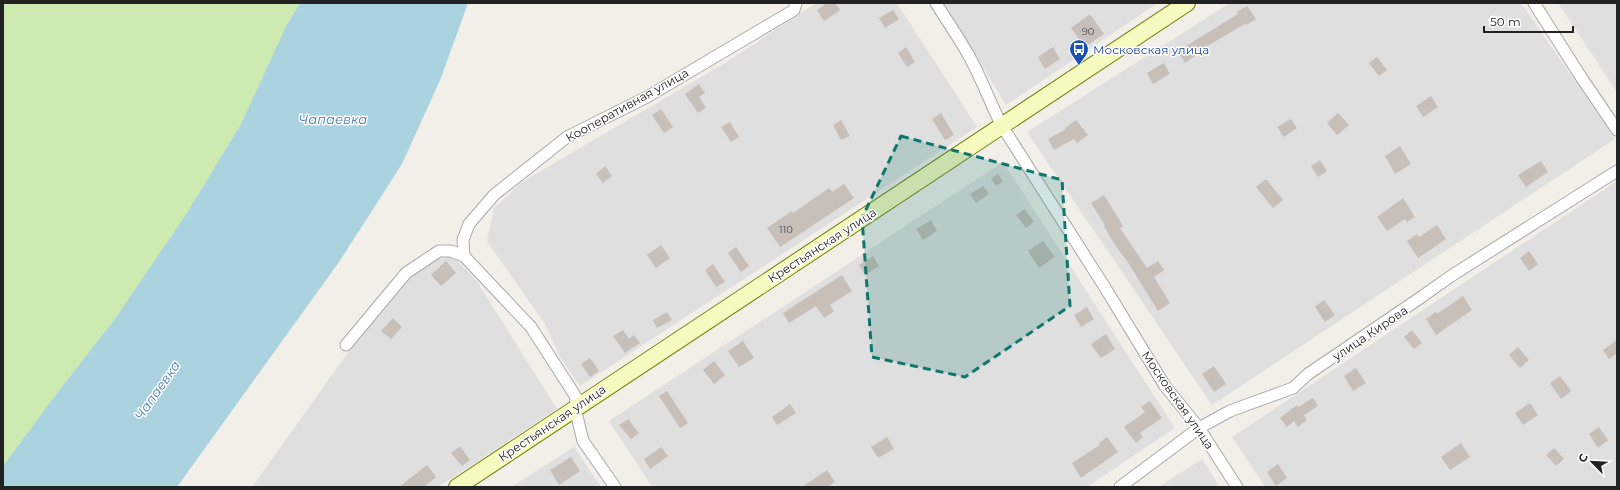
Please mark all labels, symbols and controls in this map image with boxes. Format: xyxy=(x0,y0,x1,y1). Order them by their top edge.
scale bar xyxy=(1484,8,1573,34)
text: 50 m xyxy=(1490,14,1521,29)
house number: 90 xyxy=(1082,25,1095,38)
bus stop icon: Московская улица xyxy=(1068,38,1090,66)
place label: Московская улица xyxy=(1093,42,1209,57)
street label: Кооперативная улица xyxy=(563,65,691,145)
water label: Чапаевка xyxy=(299,111,367,127)
street label: Крестьянская улица xyxy=(765,204,879,286)
house number: 110 xyxy=(779,223,793,236)
street label: улица Кирова xyxy=(1329,302,1410,364)
street label: Московская улица xyxy=(1139,348,1217,452)
water label: Чапаевка xyxy=(131,357,183,423)
street label: Крестьянская улица xyxy=(495,381,609,465)
north arrow xyxy=(1572,442,1612,482)
text: С xyxy=(1575,451,1591,464)

